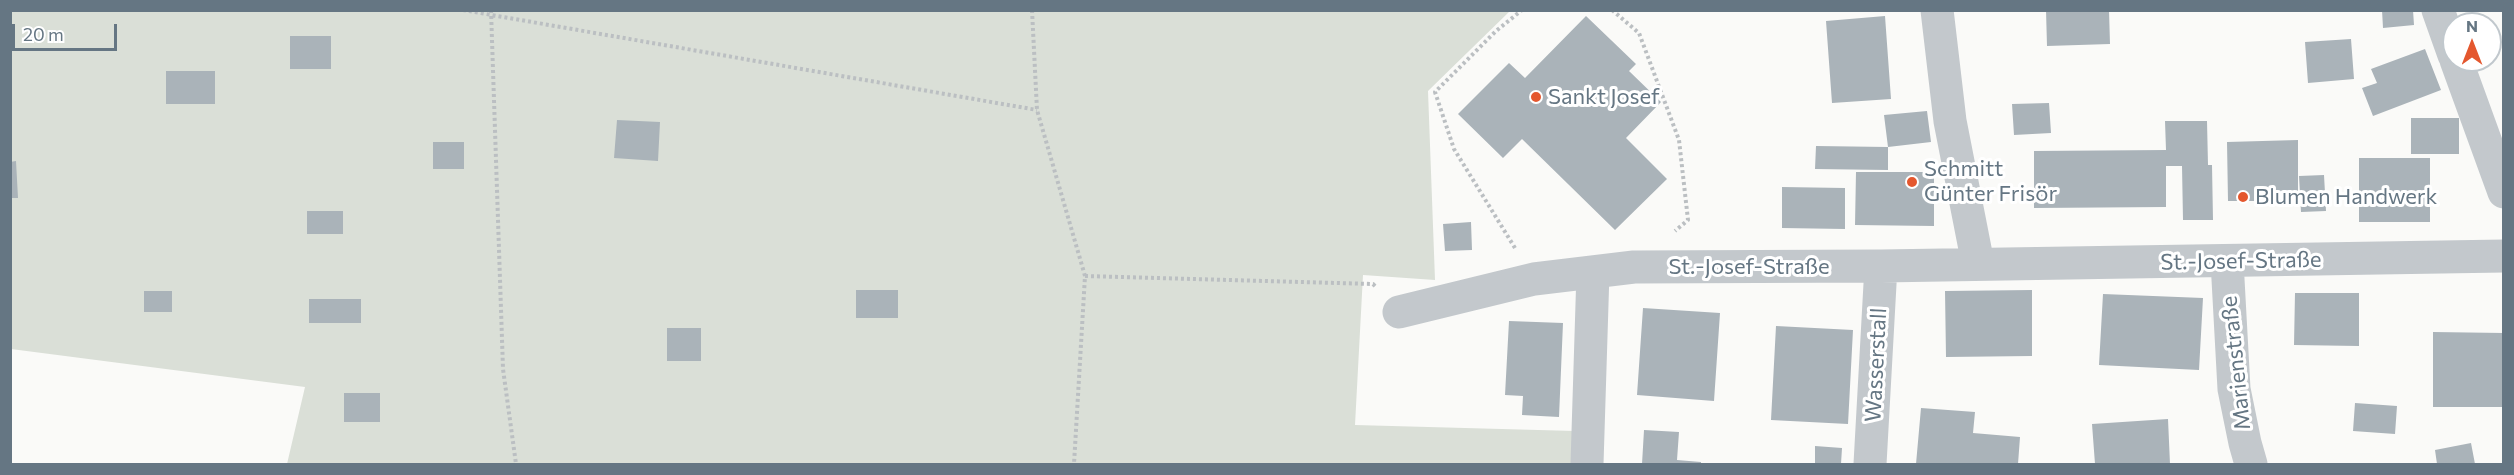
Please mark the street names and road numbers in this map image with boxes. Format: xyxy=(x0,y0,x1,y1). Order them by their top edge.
street label: St.-Josef-Straße xyxy=(2160,246,2322,276)
street label: St.-Josef-Straße xyxy=(1668,254,1830,280)
street label: Marienstraße xyxy=(2216,294,2256,432)
street label: Wasserstall xyxy=(1860,307,1892,423)

